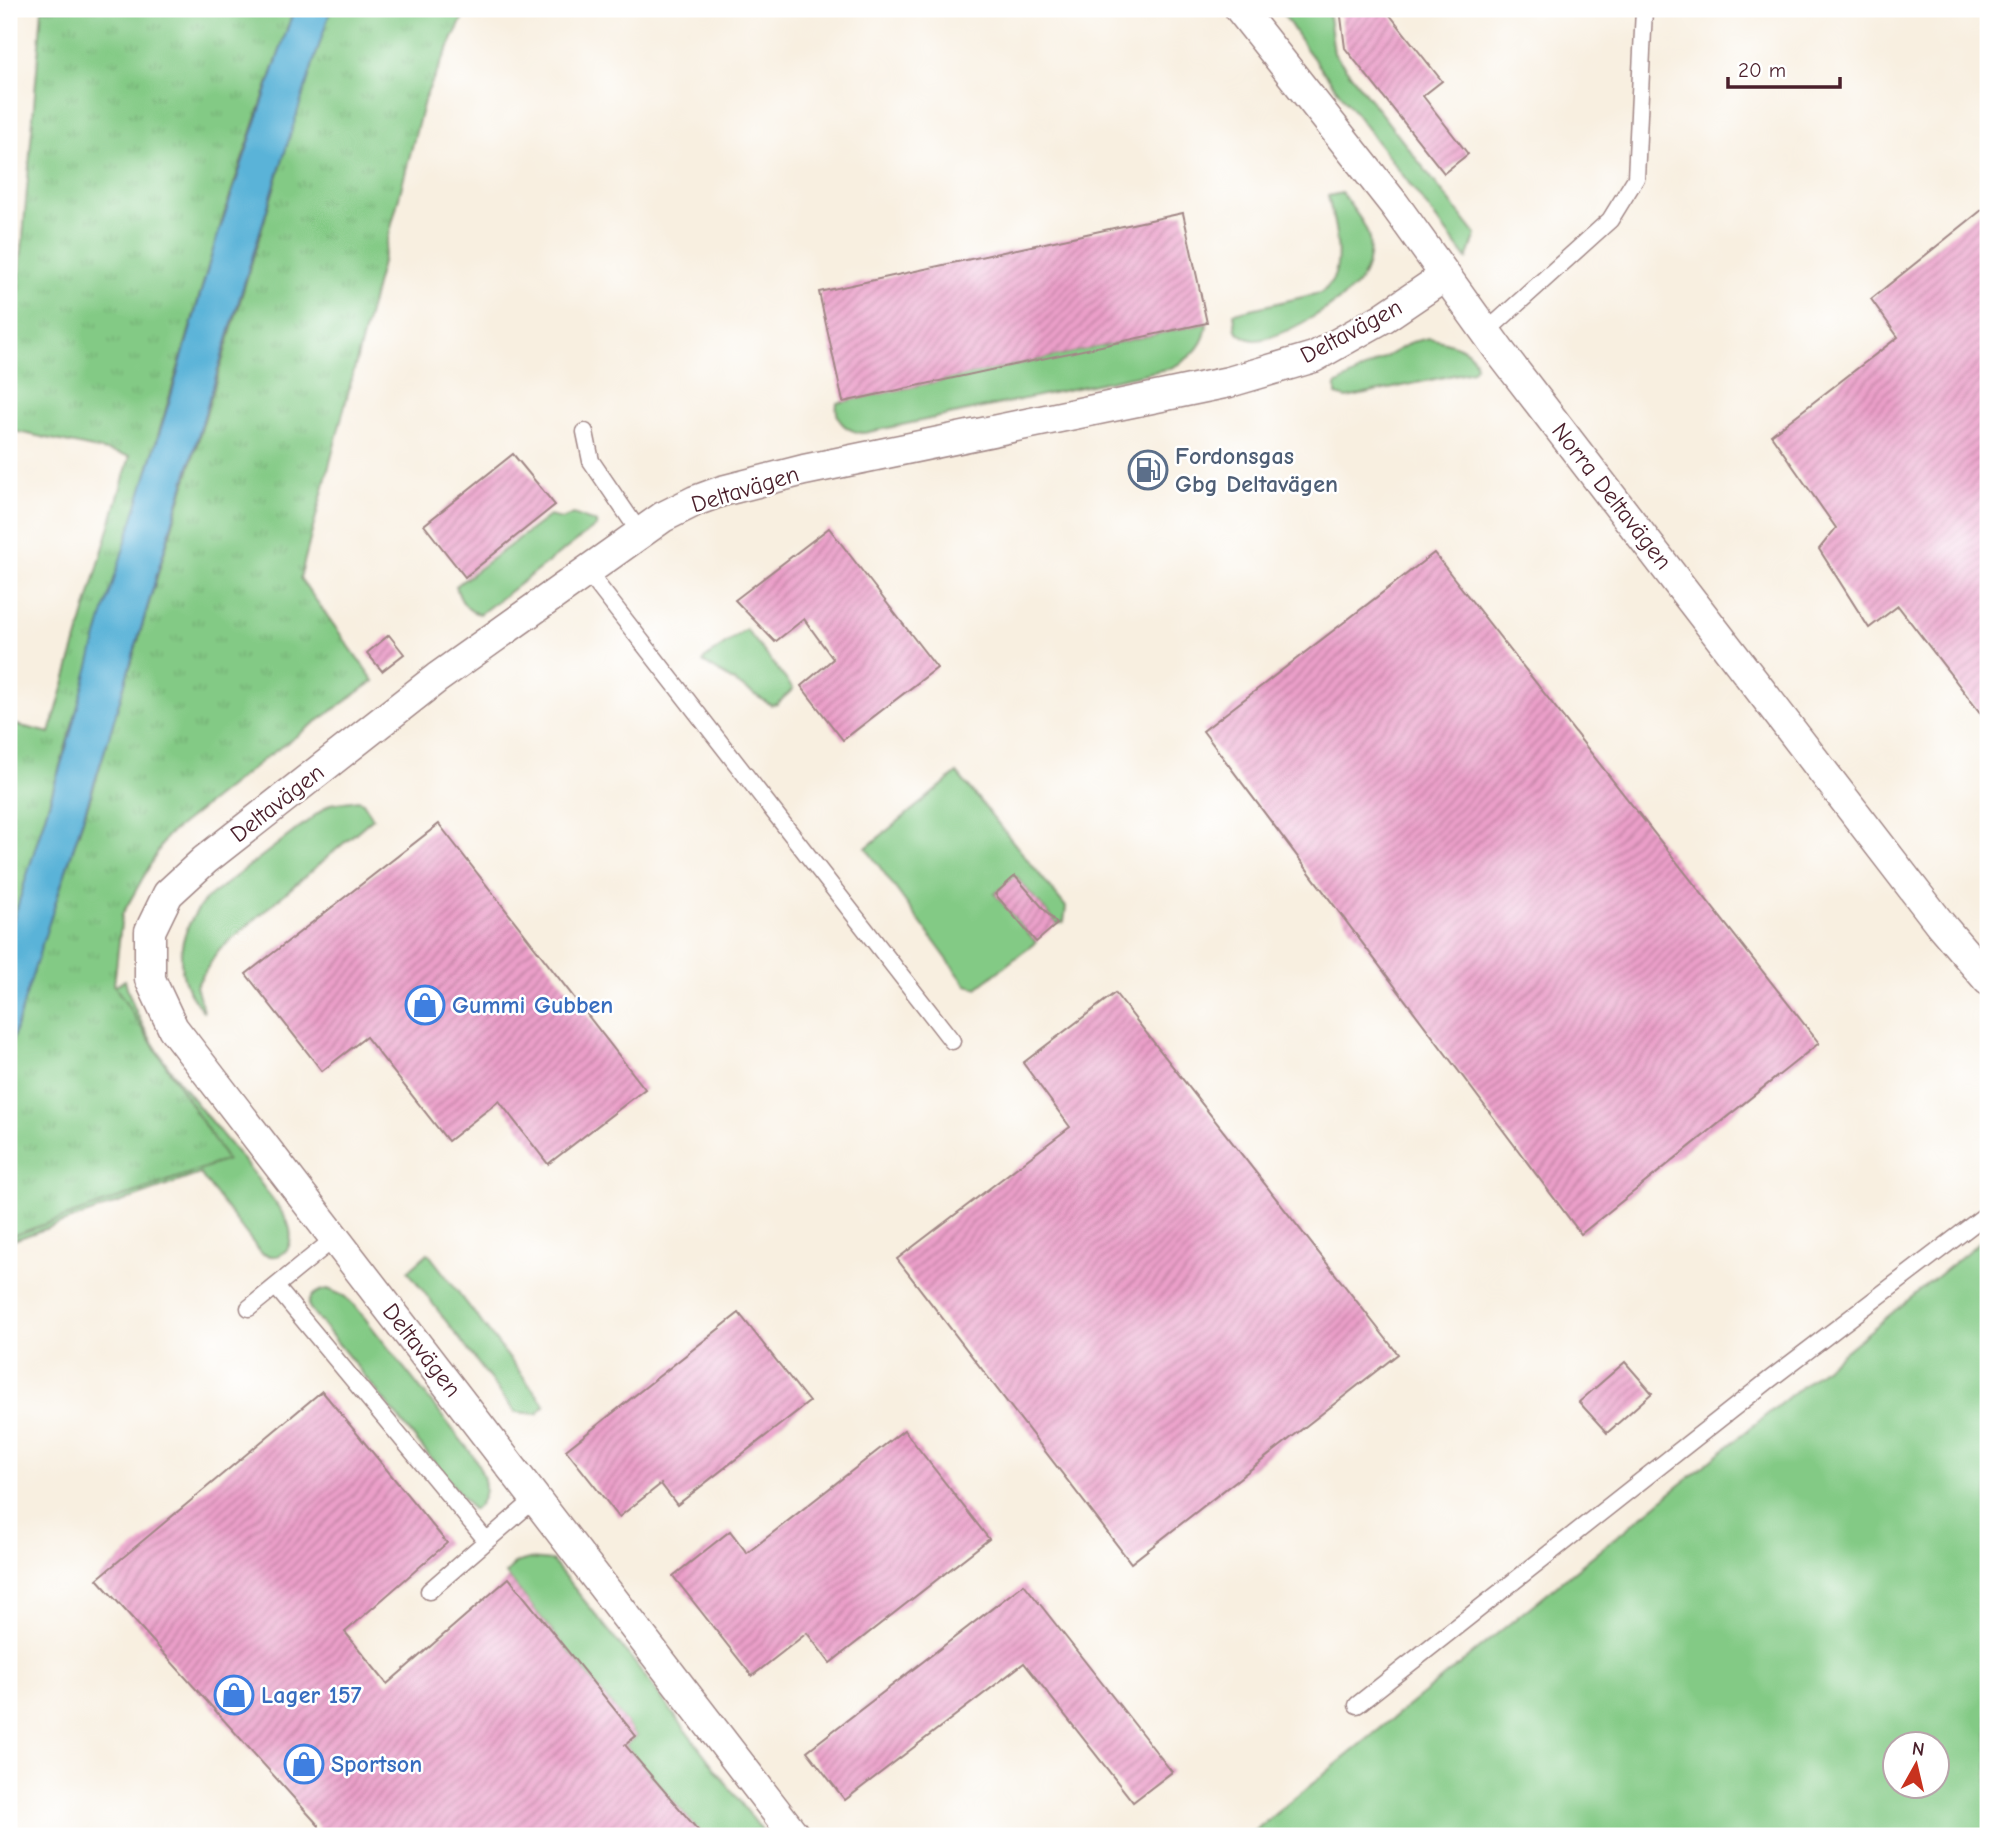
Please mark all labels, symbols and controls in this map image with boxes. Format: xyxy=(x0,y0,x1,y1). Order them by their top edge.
scale bar xyxy=(1728,46,1840,90)
text: 20 m xyxy=(1738,58,1786,82)
street label: Deltavägen xyxy=(1295,293,1407,369)
street label: Norra Deltavägen xyxy=(1546,417,1678,575)
place label: Fordonsgas Gbg Deltavägen xyxy=(1175,442,1338,498)
fuel station icon: Fordonsgas Gbg Deltavägen xyxy=(1127,449,1169,491)
street label: Deltavägen xyxy=(688,459,802,519)
street label: Deltavägen xyxy=(225,758,329,848)
shop icon: Gummi Gubben xyxy=(404,984,446,1026)
place label: Gummi Gubben xyxy=(452,991,613,1019)
street label: Deltavägen xyxy=(377,1298,467,1402)
shop icon: Lager 157 xyxy=(213,1674,255,1716)
place label: Lager 157 xyxy=(261,1681,362,1709)
north arrow xyxy=(1882,1730,1952,1800)
text: N xyxy=(1911,1737,1926,1761)
shop icon: Sportson xyxy=(283,1743,325,1785)
place label: Sportson xyxy=(331,1750,422,1778)

